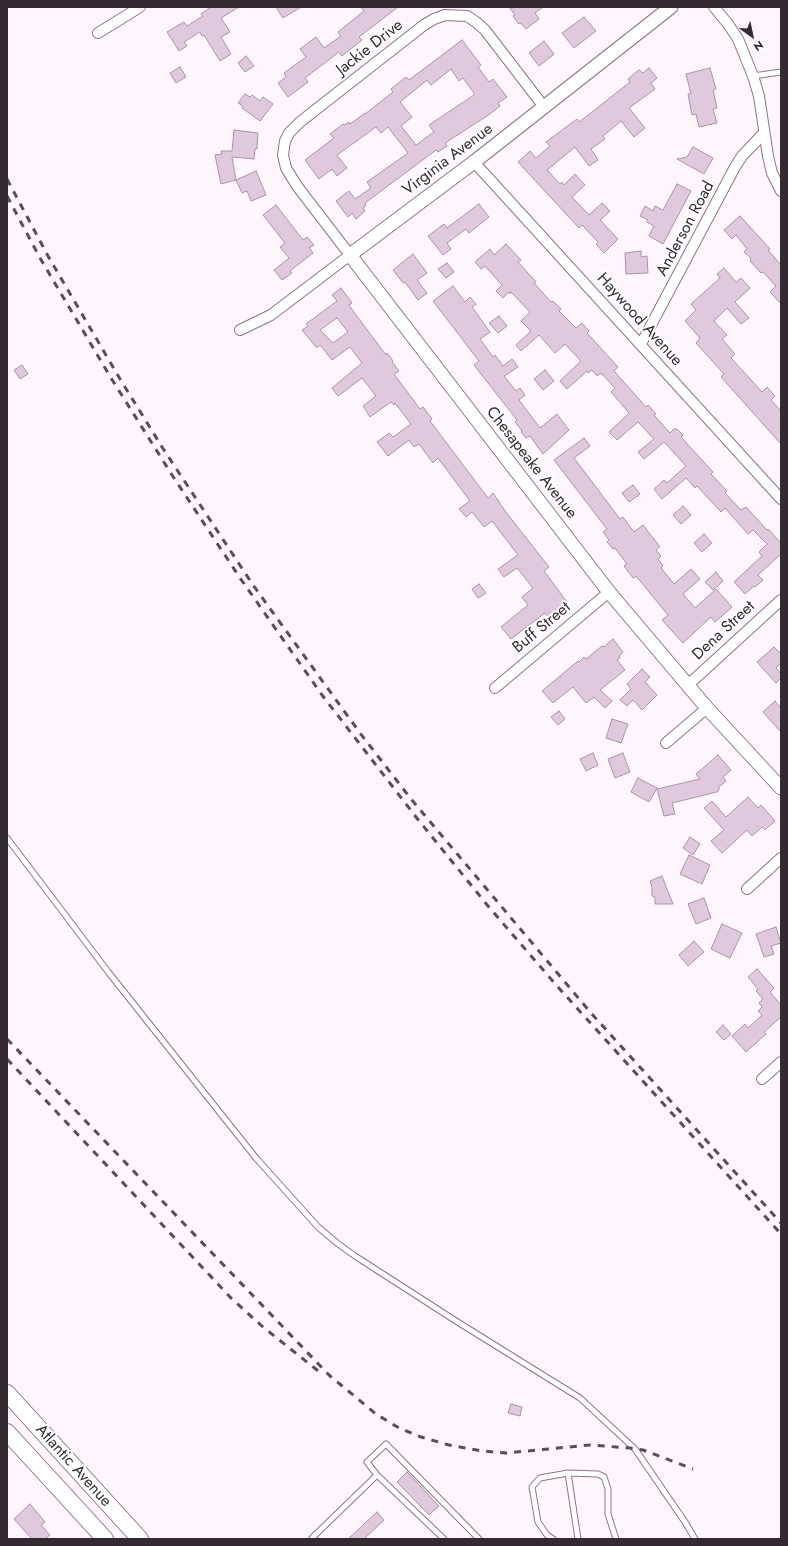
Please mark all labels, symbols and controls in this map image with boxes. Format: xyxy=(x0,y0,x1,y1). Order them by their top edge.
street label: Jackie Drive xyxy=(333,16,407,80)
north arrow xyxy=(732,16,772,56)
text: N xyxy=(751,37,767,55)
street label: Virginia Avenue xyxy=(399,120,497,200)
street label: Anderson Road xyxy=(653,178,719,280)
street label: Haywood Avenue xyxy=(592,270,686,370)
street label: Chesapeake Avenue xyxy=(481,403,581,523)
street label: Dena Street xyxy=(689,597,759,665)
street label: Buff Street xyxy=(509,598,575,658)
street label: Atlantic Avenue xyxy=(31,1421,115,1511)

